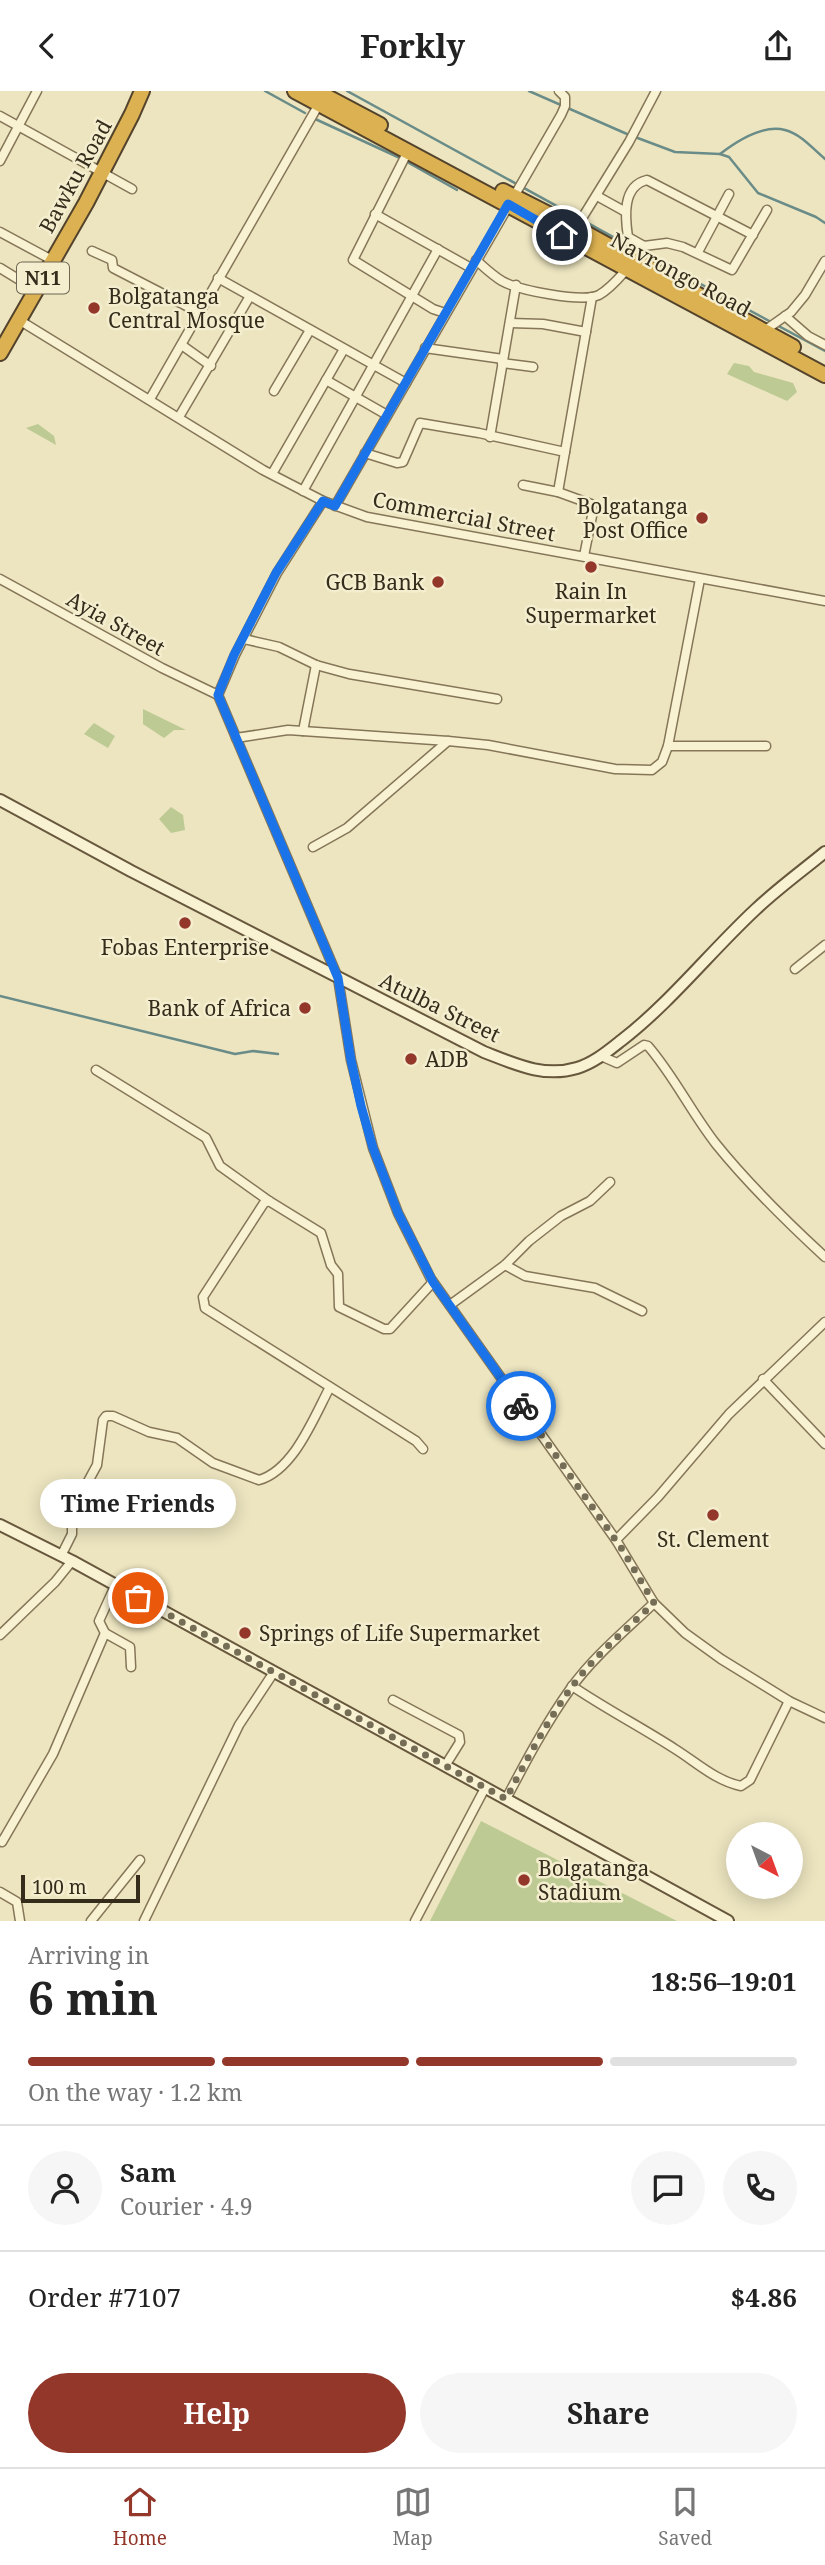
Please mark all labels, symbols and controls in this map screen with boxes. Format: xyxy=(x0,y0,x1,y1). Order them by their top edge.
text: Forkly xyxy=(360,24,465,67)
icon: back xyxy=(28,27,66,65)
icon: share xyxy=(759,27,797,65)
street label: Bawku Road xyxy=(32,114,118,238)
pin xyxy=(532,205,592,265)
icon: home xyxy=(543,216,581,254)
street label: Navrongo Road xyxy=(606,225,756,323)
road number: N11 xyxy=(17,263,69,293)
place label: Bolgatanga Central Mosque xyxy=(108,282,265,334)
marker: Bolgatanga Central Mosque xyxy=(86,300,102,316)
street label: Commercial Street xyxy=(370,485,558,547)
place label: Bolgatanga Post Office xyxy=(577,492,688,544)
marker: Bolgatanga Post Office xyxy=(694,510,710,526)
marker: Rain In Supermarket xyxy=(583,559,599,575)
place label: GCB Bank xyxy=(326,568,425,596)
marker: GCB Bank xyxy=(430,574,446,590)
place label: Rain In Supermarket xyxy=(526,577,656,629)
street label: Ayia Street xyxy=(62,585,170,661)
marker: Fobas Enterprise xyxy=(177,915,193,931)
place label: Fobas Enterprise xyxy=(101,933,269,961)
street label: Atulba Street xyxy=(375,966,505,1048)
place label: Bank of Africa xyxy=(148,994,291,1022)
marker: Bank of Africa xyxy=(297,1000,313,1016)
place label: ADB xyxy=(425,1045,469,1073)
marker: ADB xyxy=(403,1051,419,1067)
courier xyxy=(486,1371,556,1441)
icon: bike xyxy=(502,1387,540,1425)
callout: Time Friends xyxy=(40,1479,236,1528)
text: Time Friends xyxy=(61,1487,215,1519)
marker: St. Clement xyxy=(705,1507,721,1523)
place label: St. Clement xyxy=(657,1525,769,1553)
pin xyxy=(108,1568,168,1628)
icon: bag xyxy=(119,1579,157,1617)
place label: Springs of Life Supermarket xyxy=(259,1619,540,1647)
marker: Springs of Life Supermarket xyxy=(237,1625,253,1641)
north arrow xyxy=(726,1822,803,1899)
map controls xyxy=(726,1822,803,1899)
place label: Bolgatanga Stadium xyxy=(538,1854,649,1906)
scale bar xyxy=(21,1872,140,1904)
marker: Bolgatanga Stadium xyxy=(516,1872,532,1888)
text: 100 m xyxy=(32,1874,87,1900)
text: Arriving in xyxy=(28,1939,149,1971)
text: 18:56–19:01 xyxy=(651,1963,797,1999)
text: 6 min xyxy=(28,1966,158,2028)
text: On the way · 1.2 km xyxy=(28,2076,243,2108)
button: person xyxy=(28,2151,102,2225)
button: chat xyxy=(631,2151,705,2225)
button: phone xyxy=(723,2151,797,2225)
text: Sam xyxy=(120,2154,176,2190)
text: Courier · 4.9 xyxy=(120,2190,253,2222)
text: Order #7107 xyxy=(28,2279,181,2315)
text: $4.86 xyxy=(731,2279,797,2315)
button: Help xyxy=(28,2373,406,2453)
button: Share xyxy=(420,2373,797,2453)
tab: Home xyxy=(113,2483,167,2551)
tab: Map xyxy=(393,2483,433,2551)
tab: Saved xyxy=(658,2483,712,2551)

